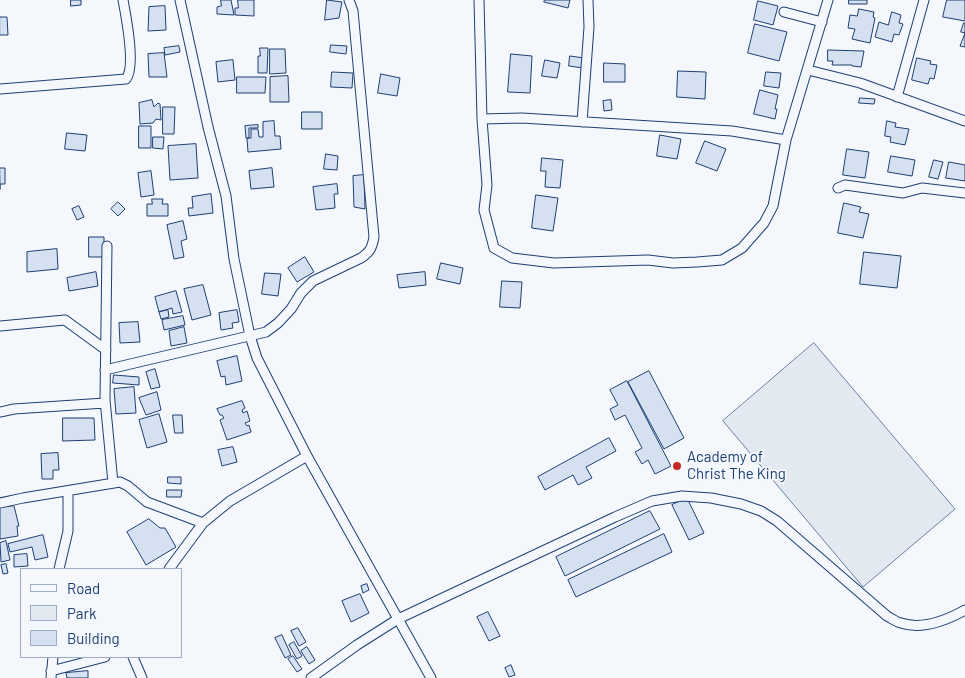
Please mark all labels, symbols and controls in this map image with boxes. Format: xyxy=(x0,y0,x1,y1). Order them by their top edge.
place label: Academy of Christ The King xyxy=(687,448,786,483)
marker: Academy of Christ The King xyxy=(671,460,683,472)
legend xyxy=(20,568,182,658)
text: Road xyxy=(67,579,100,597)
text: Park xyxy=(67,604,96,622)
text: Building xyxy=(67,629,120,647)

